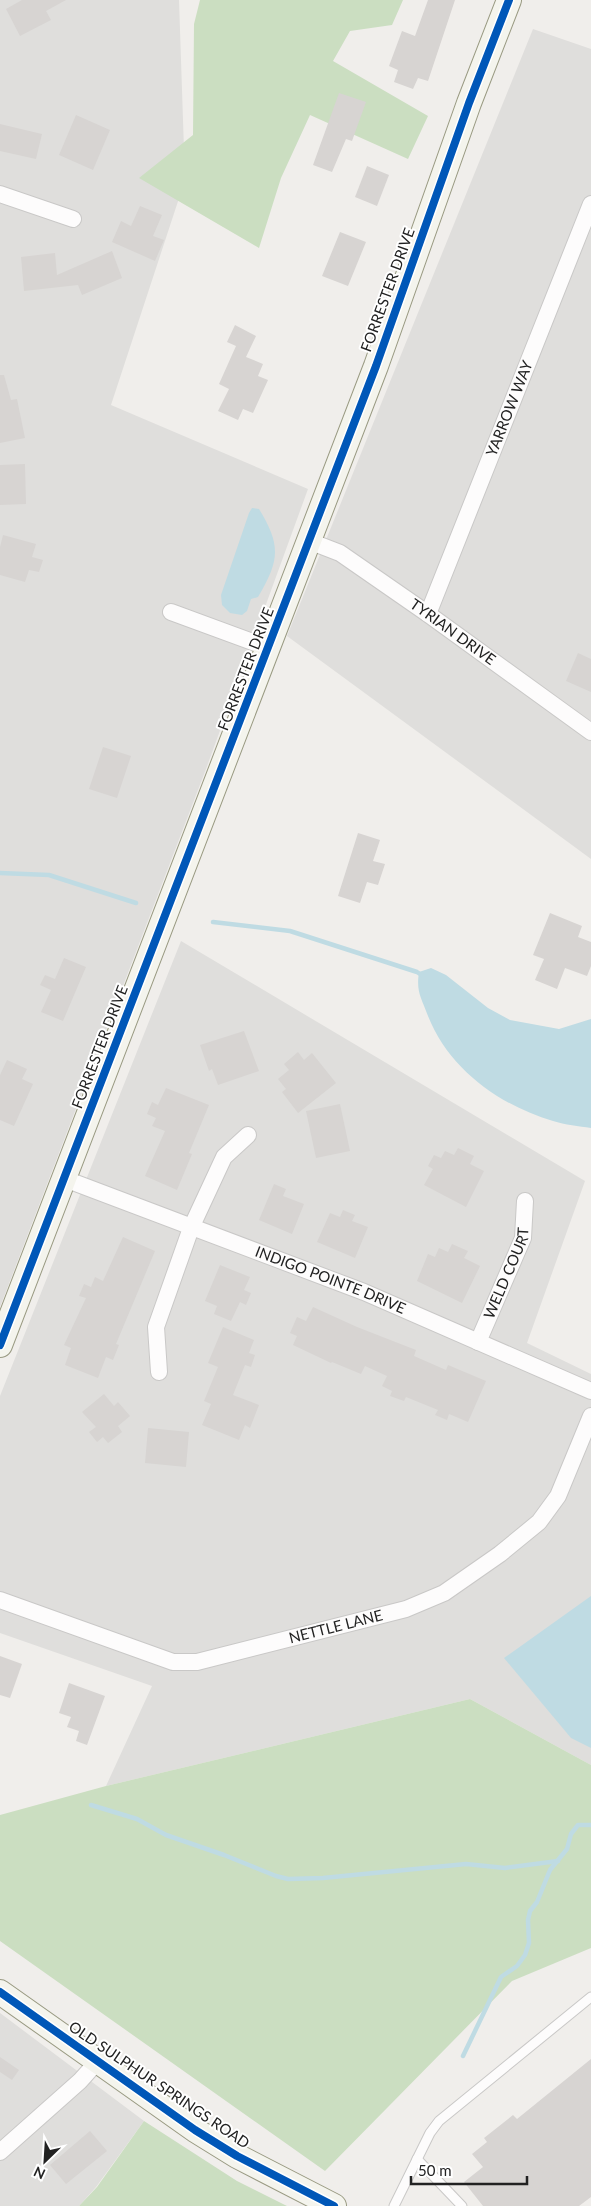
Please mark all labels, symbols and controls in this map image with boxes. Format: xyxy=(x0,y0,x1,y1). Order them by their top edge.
street label: FORRESTER DRIVE xyxy=(356,225,418,354)
street label: YARROW WAY xyxy=(482,357,536,459)
street label: TYRIAN DRIVE xyxy=(407,594,500,668)
street label: FORRESTER DRIVE xyxy=(213,604,277,733)
street label: FORRESTER DRIVE xyxy=(67,982,131,1111)
street label: WELD COURT xyxy=(479,1227,532,1321)
street label: INDIGO POINTE DRIVE xyxy=(253,1242,409,1317)
street label: NETTLE LANE xyxy=(287,1605,384,1646)
street label: OLD SULPHUR SPRINGS ROAD xyxy=(66,2017,253,2152)
north arrow xyxy=(20,2136,70,2186)
scale bar xyxy=(411,2154,527,2186)
text: 50 m xyxy=(418,2161,452,2179)
text: N xyxy=(31,2163,48,2183)

